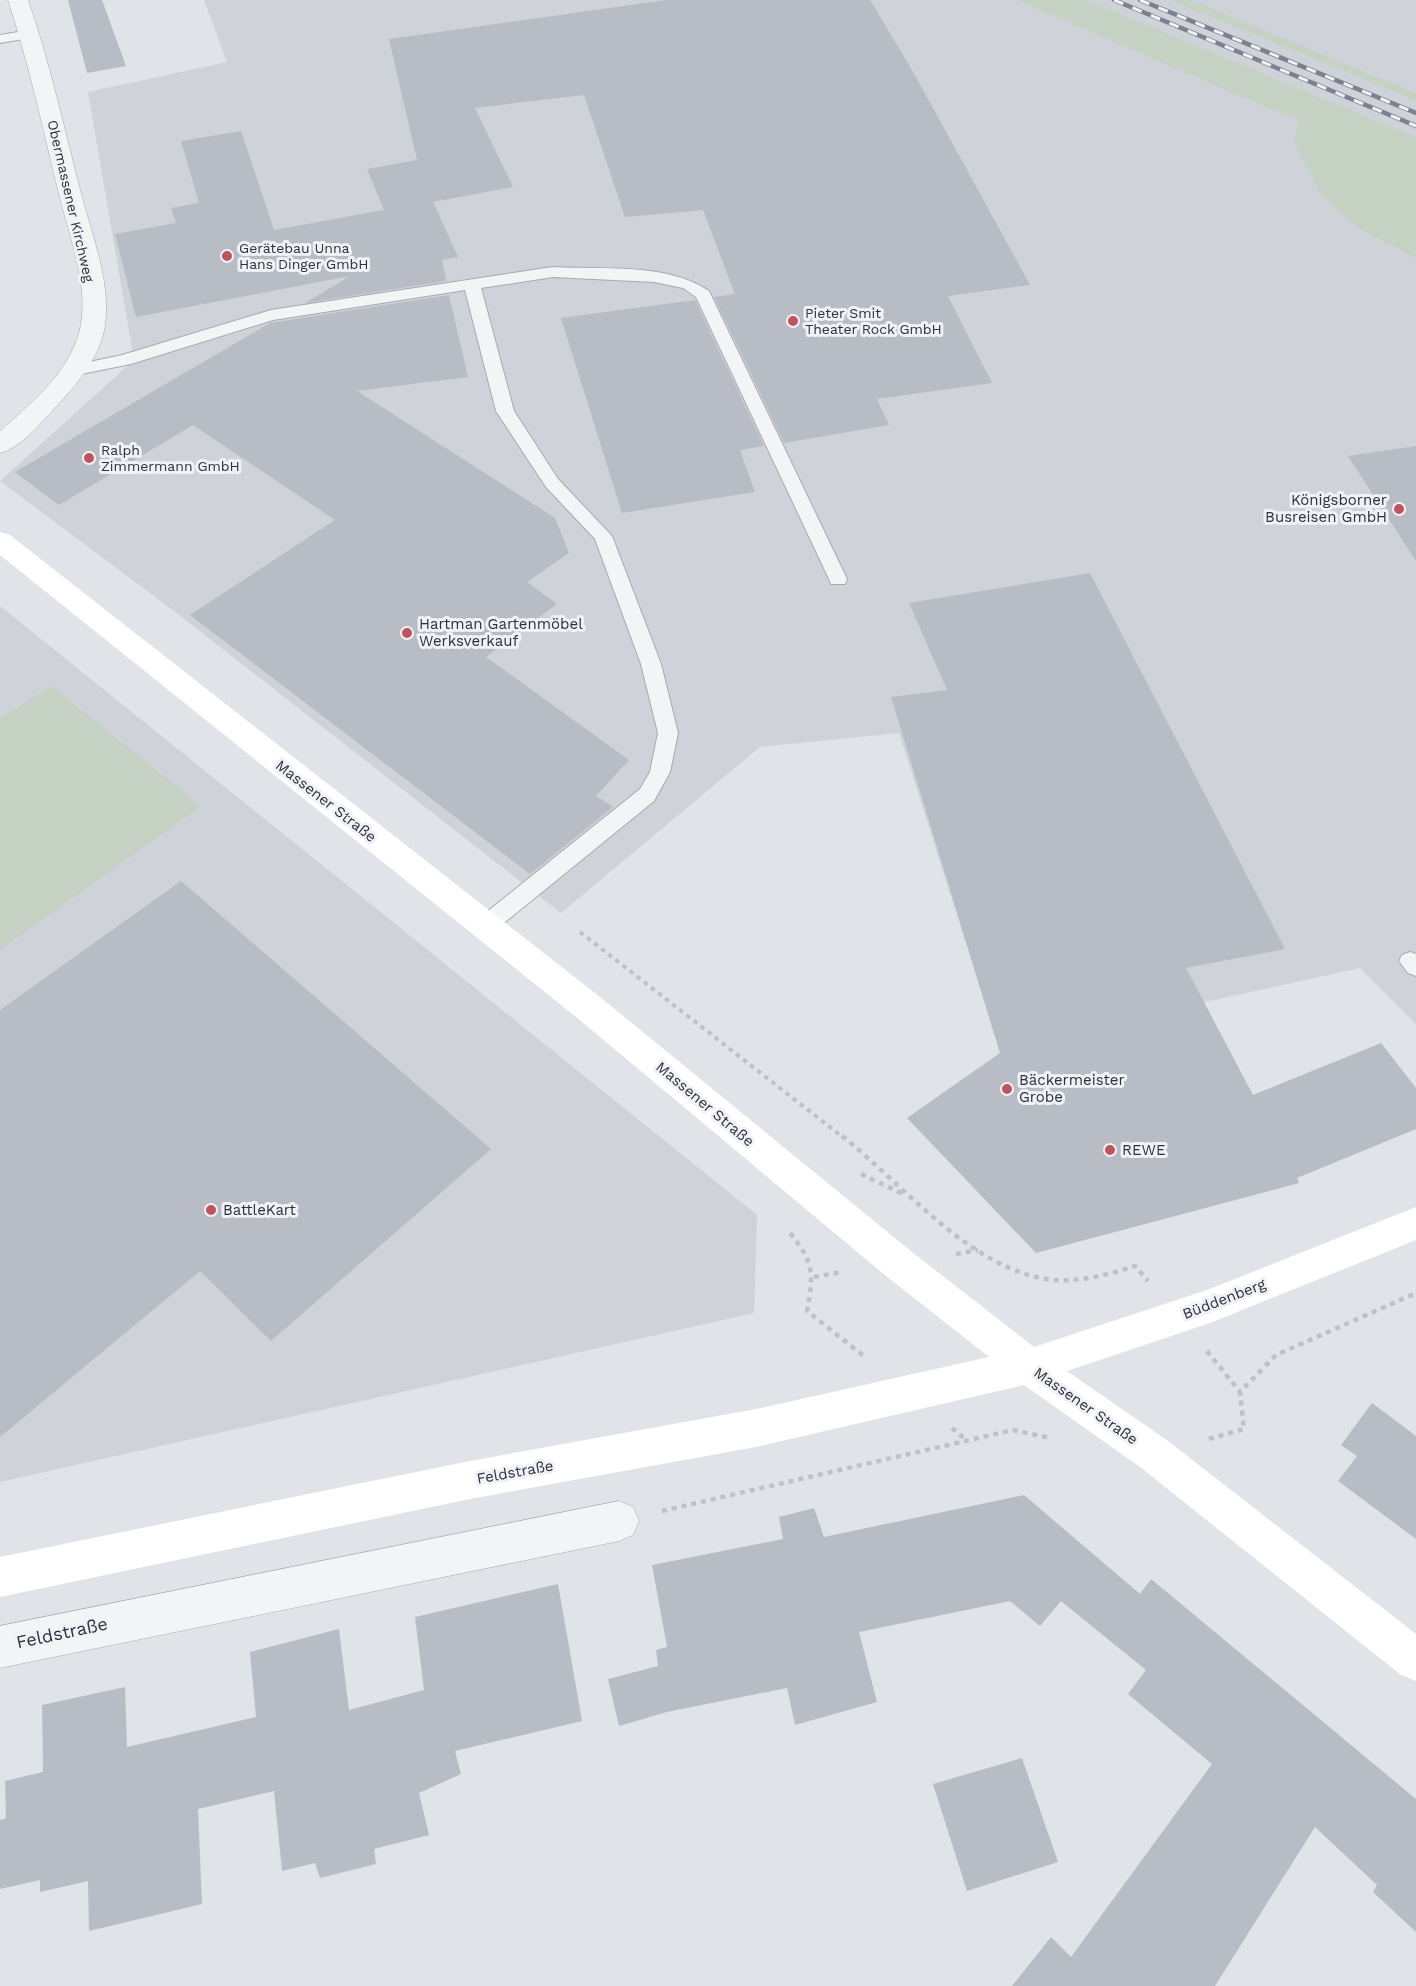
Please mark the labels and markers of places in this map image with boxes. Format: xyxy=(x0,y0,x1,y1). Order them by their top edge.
place label: Gerätebau Unna Hans Dinger GmbH xyxy=(239,240,368,272)
marker: Gerätebau Unna Hans Dinger GmbH xyxy=(220,249,234,263)
place label: Pieter Smit Theater Rock GmbH xyxy=(805,305,942,337)
marker: Pieter Smit Theater Rock GmbH xyxy=(786,314,800,328)
place label: Ralph Zimmermann GmbH xyxy=(101,442,240,474)
marker: Ralph Zimmermann GmbH xyxy=(82,451,96,465)
place label: Königsborner Busreisen GmbH xyxy=(1265,491,1387,526)
marker: Königsborner Busreisen GmbH xyxy=(1392,502,1406,516)
place label: Hartman Gartenmöbel Werksverkauf xyxy=(419,615,583,650)
marker: Hartman Gartenmöbel Werksverkauf xyxy=(400,626,414,640)
place label: Bäckermeister Grobe xyxy=(1019,1071,1125,1106)
marker: Bäckermeister Grobe xyxy=(1000,1082,1014,1096)
place label: REWE xyxy=(1122,1141,1166,1159)
marker: REWE xyxy=(1103,1143,1117,1157)
place label: BattleKart xyxy=(223,1201,297,1219)
marker: BattleKart xyxy=(204,1203,218,1217)

